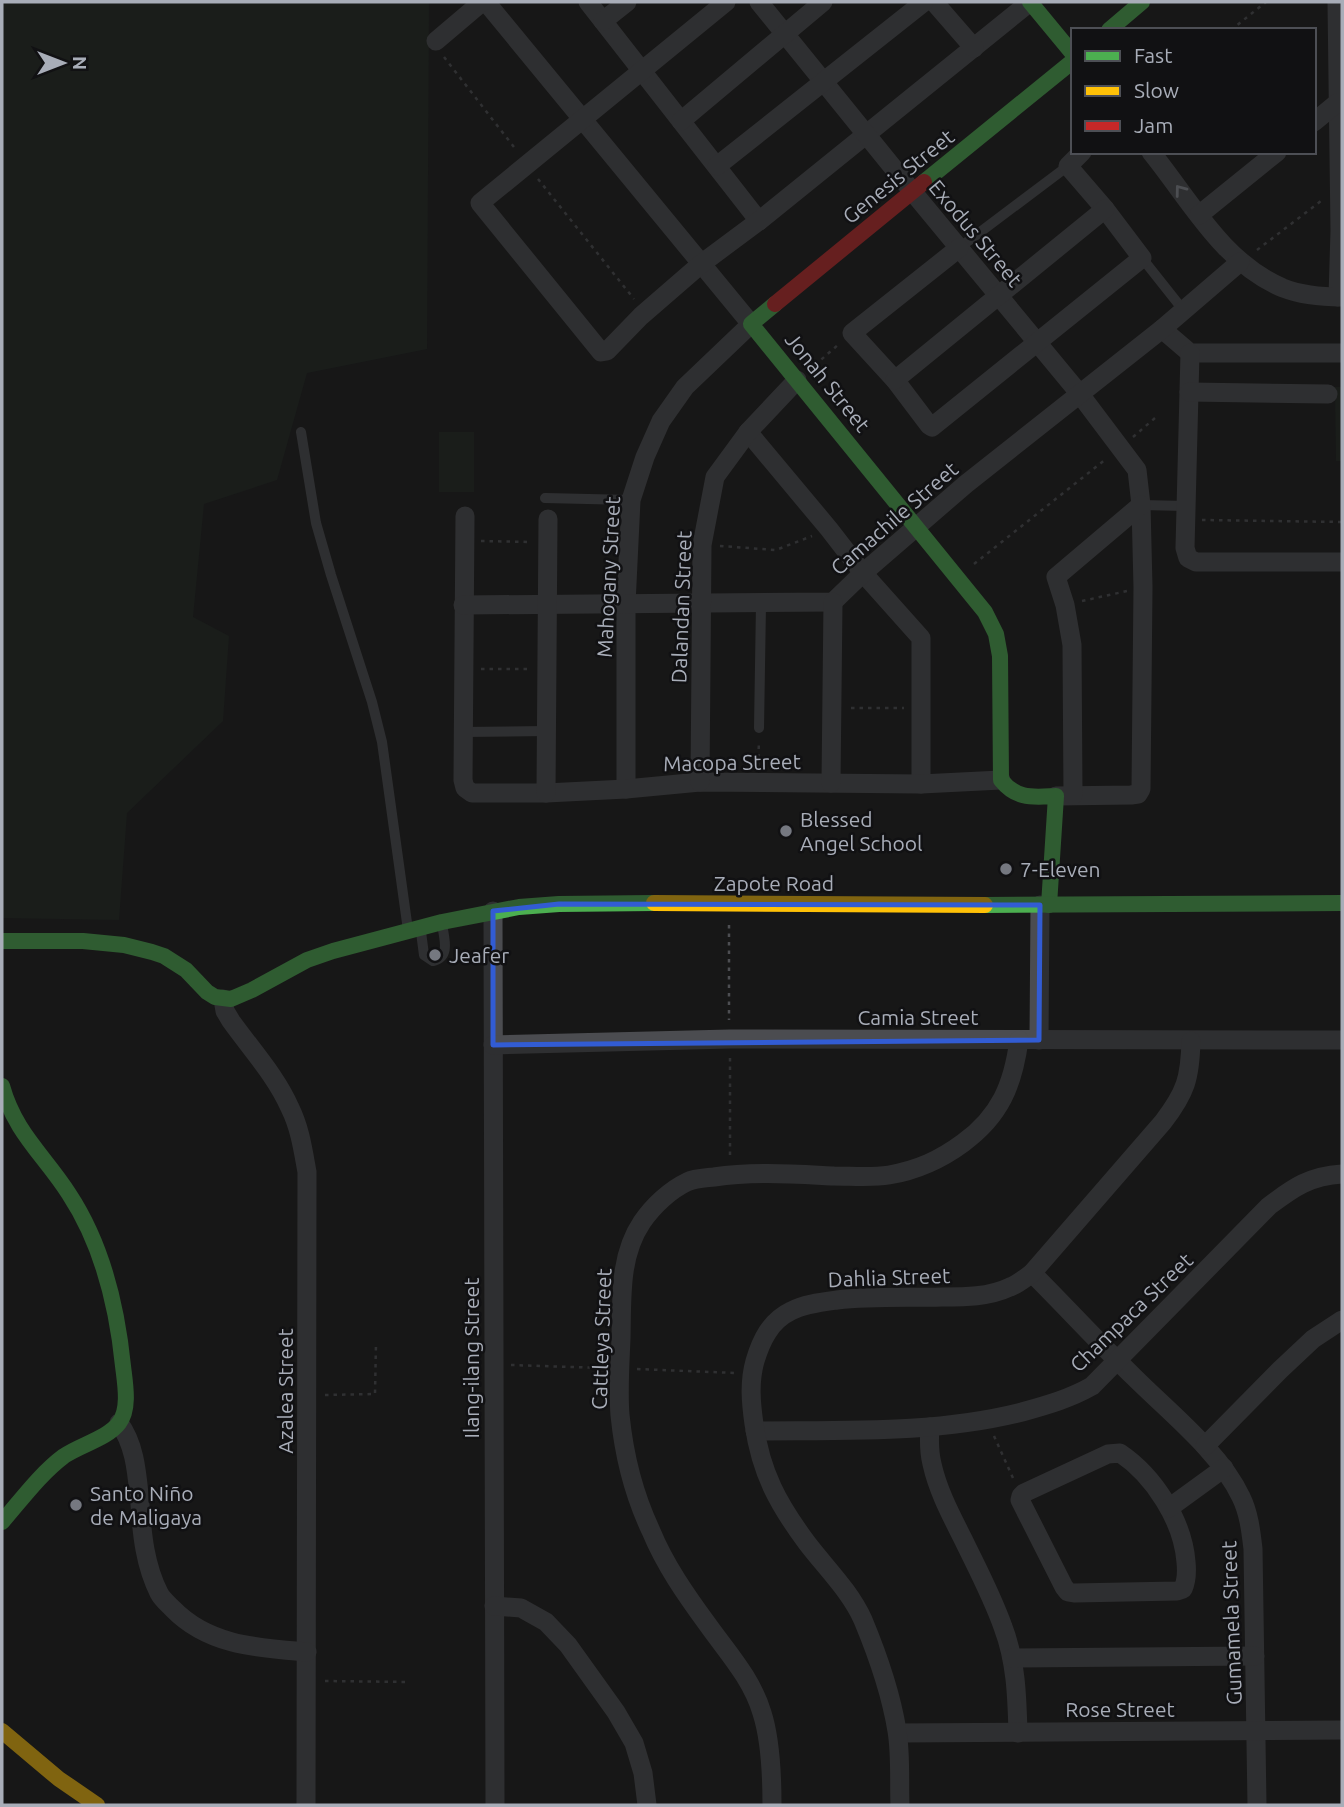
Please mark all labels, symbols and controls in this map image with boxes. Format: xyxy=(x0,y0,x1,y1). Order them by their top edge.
north arrow xyxy=(28,28,98,98)
legend xyxy=(1071,28,1316,154)
text: Fast xyxy=(1134,43,1172,67)
text: N xyxy=(69,56,91,70)
text: Slow xyxy=(1134,78,1179,102)
text: Jam xyxy=(1134,113,1173,137)
street label: Genesis Street xyxy=(838,124,958,228)
street label: Exodus Street xyxy=(925,175,1027,291)
one-way arrow xyxy=(1176,186,1189,198)
street label: Jonah Street xyxy=(781,327,875,437)
street label: Camachile Street xyxy=(826,456,962,580)
street label: Mahogany Street xyxy=(592,496,624,658)
street label: Dalandan Street xyxy=(666,530,696,684)
street label: Macopa Street xyxy=(663,749,801,775)
place label: Blessed Angel School xyxy=(800,807,922,855)
marker: Blessed Angel School xyxy=(778,823,794,839)
place label: 7-Eleven xyxy=(1020,857,1101,881)
marker: 7-Eleven xyxy=(998,861,1014,877)
street label: Zapote Road xyxy=(714,871,834,895)
place label: Jeafer xyxy=(449,943,509,967)
marker: Jeafer xyxy=(427,947,443,963)
street label: Camia Street xyxy=(857,1005,979,1029)
street label: Champaca Street xyxy=(1065,1248,1197,1376)
street label: Dahlia Street xyxy=(827,1263,951,1291)
street label: Cattleya Street xyxy=(587,1268,615,1410)
street label: Ilang-ilang Street xyxy=(459,1278,483,1438)
street label: Azalea Street xyxy=(273,1328,297,1454)
place label: Santo Niño de Maligaya xyxy=(90,1481,202,1529)
marker: Santo Niño de Maligaya xyxy=(68,1497,84,1513)
street label: Gumamela Street xyxy=(1216,1540,1246,1706)
street label: Rose Street xyxy=(1065,1697,1175,1721)

